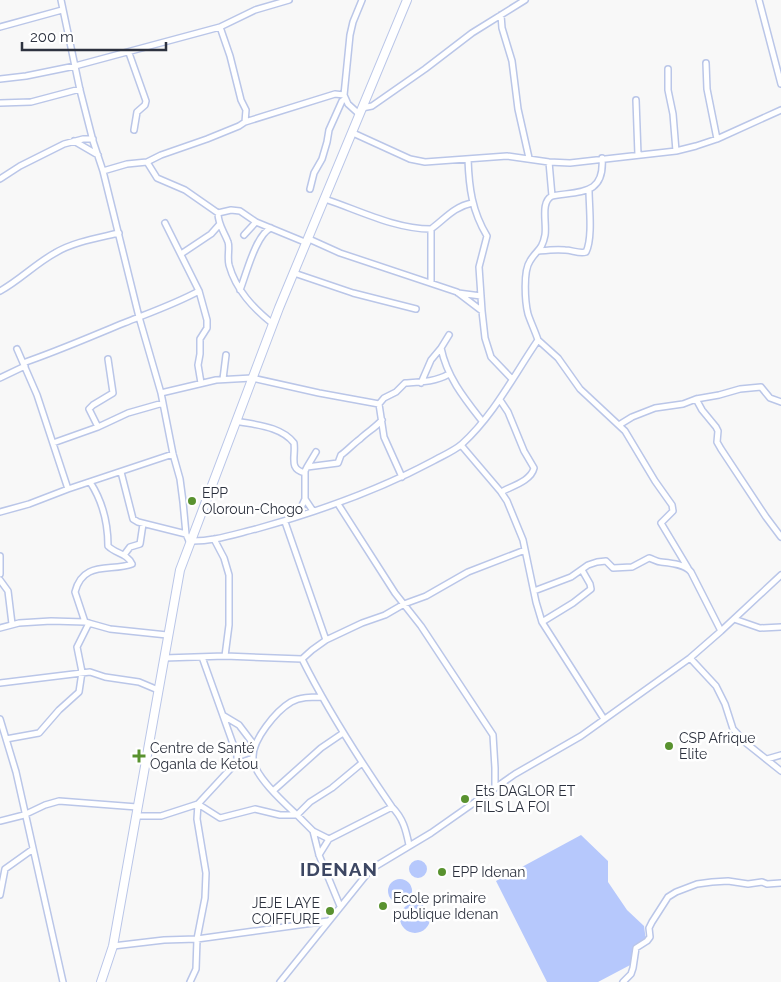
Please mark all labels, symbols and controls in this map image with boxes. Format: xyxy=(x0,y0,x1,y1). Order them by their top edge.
scale bar xyxy=(22,20,166,52)
text: 200 m xyxy=(30,28,74,46)
place label: EPP Oloroun-Chogo xyxy=(202,485,303,517)
marker: EPP Oloroun-Chogo xyxy=(186,495,198,507)
place label: CSP Afrique Elite xyxy=(679,730,756,762)
place label: Centre de Santé Oganla de Ketou xyxy=(150,740,258,772)
marker: CSP Afrique Elite xyxy=(663,740,675,752)
marker: Centre de Santé Oganla de Ketou xyxy=(132,749,146,763)
place label: Ets DAGLOR ET FILS LA FOI xyxy=(475,783,576,815)
marker: Ets DAGLOR ET FILS LA FOI xyxy=(459,793,471,805)
district label: IDENAN xyxy=(300,858,378,880)
place label: EPP Idenan xyxy=(452,864,525,880)
marker: EPP Idenan xyxy=(436,866,448,878)
place label: Ecole primaire publique Idenan xyxy=(393,890,498,922)
place label: JEJE LAYE COIFFURE xyxy=(252,895,320,927)
marker: Ecole primaire publique Idenan xyxy=(377,900,389,912)
marker: JEJE LAYE COIFFURE xyxy=(324,905,336,917)

